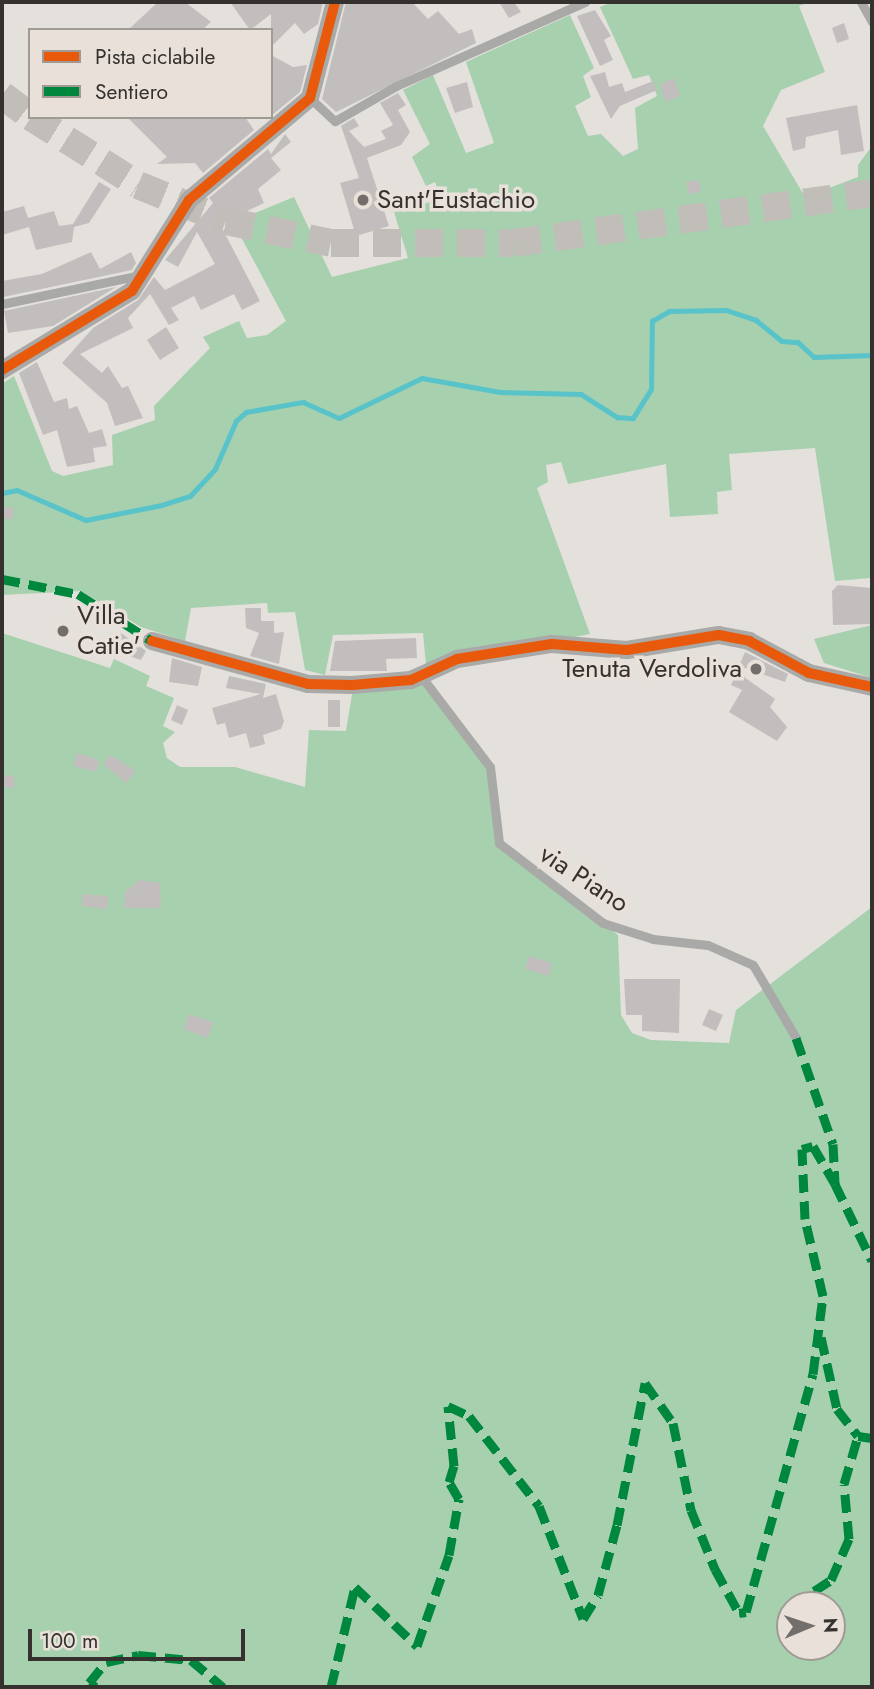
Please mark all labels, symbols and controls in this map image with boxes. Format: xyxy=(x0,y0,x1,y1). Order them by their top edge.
legend xyxy=(28,28,273,119)
text: Pista ciclabile xyxy=(95,42,215,72)
text: Sentiero xyxy=(95,77,168,107)
place label: Sant'Eustachio xyxy=(377,184,535,216)
marker: Sant'Eustachio xyxy=(355,192,371,208)
place label: Villa Catie' xyxy=(77,600,140,662)
marker: Villa Catie' xyxy=(55,623,71,639)
place label: Tenuta Verdoliva xyxy=(562,653,742,685)
marker: Tenuta Verdoliva xyxy=(748,661,764,677)
street label: via Piano xyxy=(534,839,634,919)
north arrow xyxy=(776,1591,846,1661)
scale bar xyxy=(32,1616,248,1660)
text: N xyxy=(817,1617,844,1633)
text: 100 m xyxy=(41,1626,98,1656)

